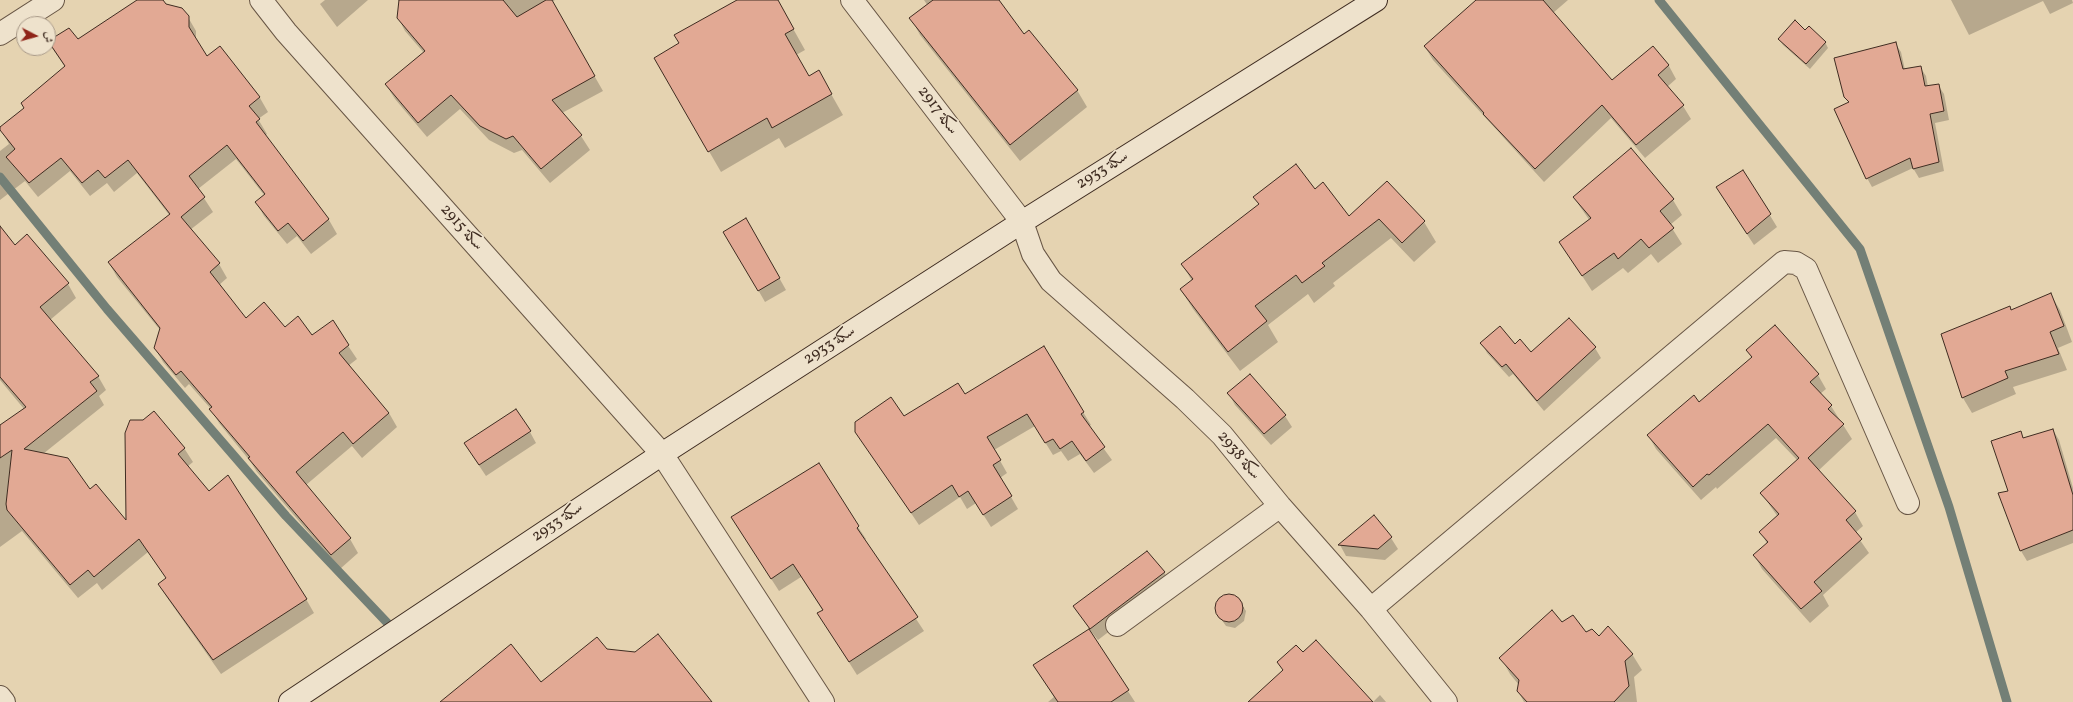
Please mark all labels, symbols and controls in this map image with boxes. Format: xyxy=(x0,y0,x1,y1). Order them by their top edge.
north arrow xyxy=(16,16,56,56)
text: ش xyxy=(39,31,55,43)
street label: سكة 2917 xyxy=(913,83,961,139)
street label: سكة 2933 xyxy=(1073,148,1133,194)
street label: سكة 2915 xyxy=(435,201,487,255)
street label: سكة 2933 xyxy=(801,322,859,370)
street label: سكة 2938 xyxy=(1212,428,1264,484)
street label: سكة 2933 xyxy=(529,499,587,547)

